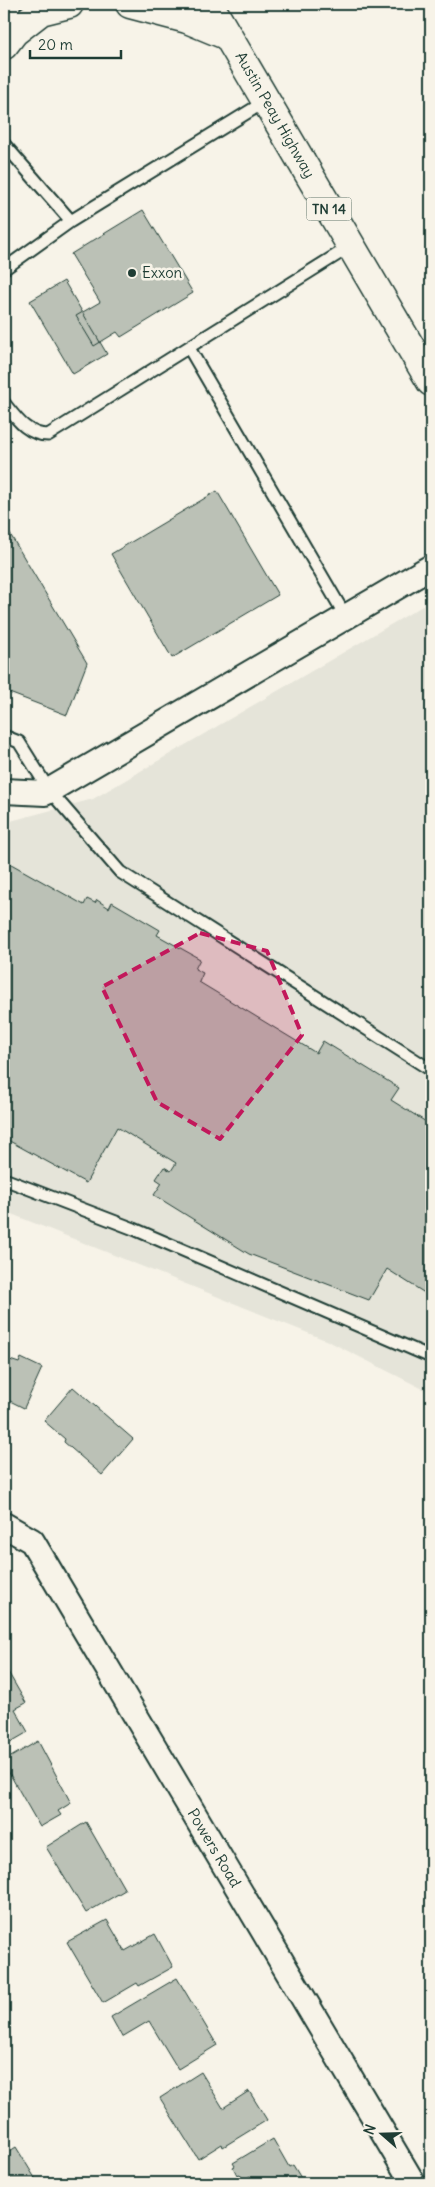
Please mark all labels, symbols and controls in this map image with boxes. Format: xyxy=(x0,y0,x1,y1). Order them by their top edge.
scale bar xyxy=(30,28,121,60)
text: 20 m xyxy=(38,35,73,54)
street label: Austin Peay Highway xyxy=(231,48,319,181)
road number: TN 14 xyxy=(306,198,352,220)
place label: Exxon xyxy=(142,263,183,282)
marker: Exxon xyxy=(126,267,138,279)
street label: Powers Road xyxy=(183,1805,246,1891)
north arrow xyxy=(358,2110,408,2160)
text: N xyxy=(360,2122,380,2137)

